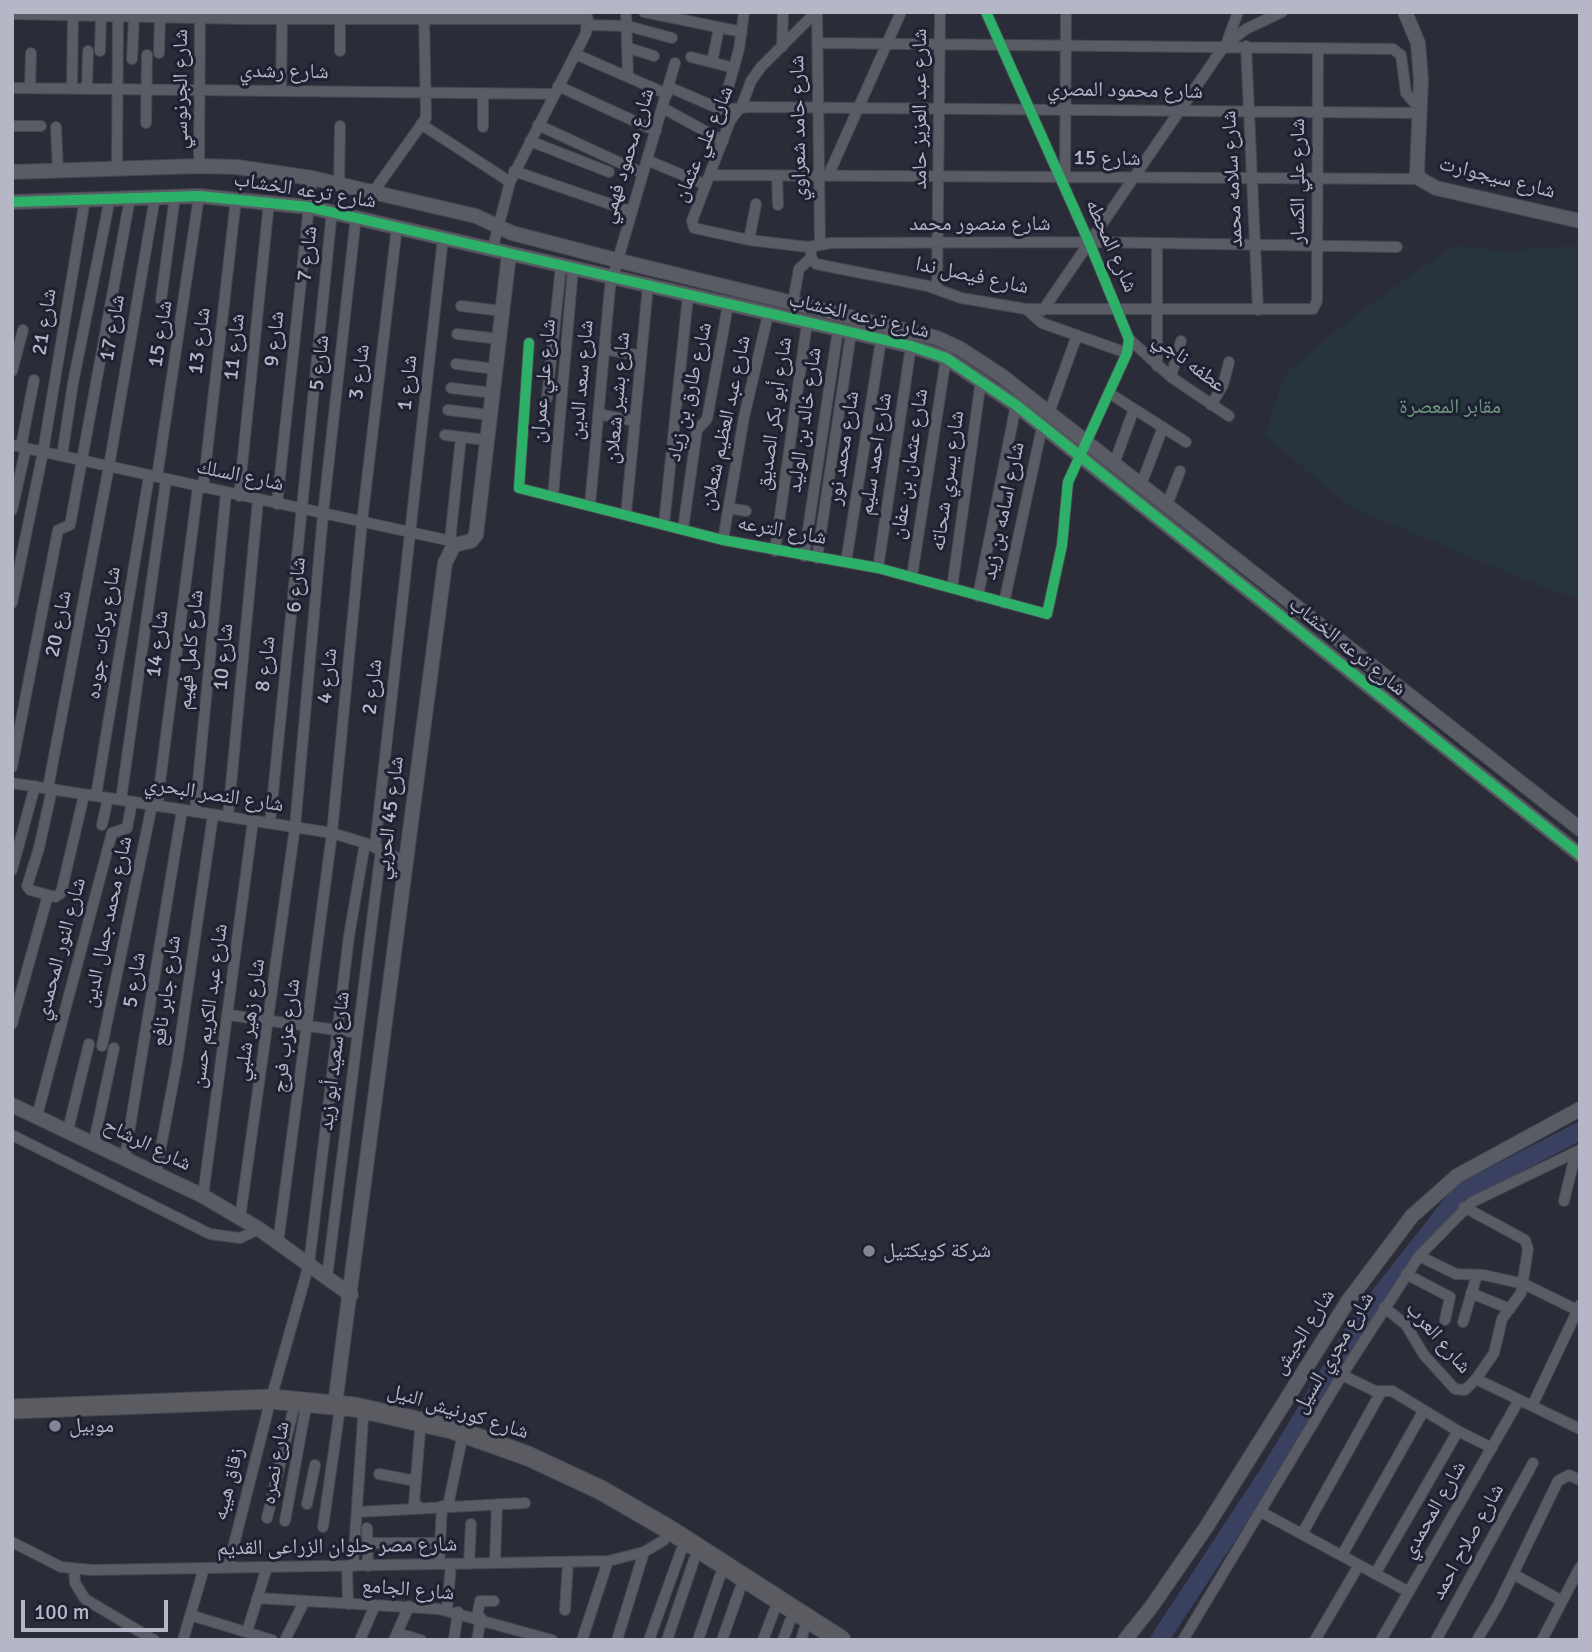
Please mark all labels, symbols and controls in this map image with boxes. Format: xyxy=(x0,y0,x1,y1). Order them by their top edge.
street label: شارع الجرنوسي xyxy=(168,29,194,149)
street label: شارع عبد العزيز حامد xyxy=(907,29,933,189)
street label: شارع حامد شعراوي xyxy=(785,55,813,201)
street label: شارع رشدي xyxy=(239,59,329,85)
street label: شارع محمود المصري xyxy=(1047,77,1203,105)
street label: شارع علي عثمان xyxy=(668,82,740,206)
street label: شارع محمود فهمي xyxy=(596,85,660,227)
street label: شارع سلامه محمد xyxy=(1217,110,1249,248)
street label: شارع علي الكسار xyxy=(1285,118,1311,244)
street label: شارع 15 xyxy=(1073,146,1141,172)
street label: شارع سيجوارت xyxy=(1436,151,1558,205)
street label: شارع ترعه الخشاب xyxy=(232,167,378,215)
street label: شارع المحطه xyxy=(1079,195,1143,297)
street label: شارع منصور محمد xyxy=(909,211,1051,237)
street label: شارع 7 xyxy=(293,225,323,283)
street label: شارع فيصل ندا xyxy=(913,252,1031,300)
street label: شارع 21 xyxy=(27,287,63,357)
street label: شارع ترعه الخشاب xyxy=(786,288,932,344)
street label: شارع 17 xyxy=(95,293,131,363)
street label: شارع 15 xyxy=(143,299,179,369)
street label: شارع 13 xyxy=(183,306,217,376)
street label: شارع 9 xyxy=(260,310,290,368)
street label: شارع 11 xyxy=(219,312,251,382)
street label: شارع علي عمران xyxy=(526,318,562,444)
street label: شارع سعد الدين xyxy=(564,319,600,441)
street label: شارع طارق بن زياد xyxy=(662,320,718,464)
street label: عطفه ناجي xyxy=(1148,327,1230,399)
street label: شارع بشير شعلان xyxy=(600,331,636,465)
street label: شارع عبد العظيم شعلان xyxy=(695,333,757,513)
street label: شارع 5 xyxy=(305,334,335,392)
street label: شارع أبو بكر الصديق xyxy=(752,336,798,492)
street label: شارع 3 xyxy=(344,343,376,401)
street label: شارع خالد بن الوليد xyxy=(782,346,828,494)
street label: شارع 1 xyxy=(393,354,423,412)
street label: شارع عثمان بن عفان xyxy=(886,387,934,541)
street label: شارع محمد نور xyxy=(823,389,865,507)
street label: شارع احمد سليم xyxy=(854,391,898,517)
park label: مقابر المعصرة xyxy=(1399,394,1501,420)
street label: شارع يسري شحاته xyxy=(926,409,970,553)
street label: شارع اسامه بن زيد xyxy=(977,440,1031,582)
street label: شارع السلك xyxy=(194,454,286,498)
street label: شارع الترعه xyxy=(735,511,829,551)
street label: شارع 6 xyxy=(282,556,312,614)
street label: شارع بركات جوده xyxy=(81,565,127,701)
street label: شارع 20 xyxy=(40,589,78,659)
street label: شارع كامل فهيم xyxy=(172,589,210,711)
street label: شارع ترعه الخشاب xyxy=(1283,592,1411,702)
street label: شارع 14 xyxy=(141,609,175,679)
street label: شارع 10 xyxy=(209,622,239,692)
street label: شارع 8 xyxy=(251,635,281,693)
street label: شارع 4 xyxy=(313,647,343,705)
street label: شارع 2 xyxy=(358,658,388,716)
street label: شارع 45 الحربي xyxy=(370,755,410,881)
street label: شارع النصر البحري xyxy=(143,772,285,818)
street label: شارع محمد جمال الدين xyxy=(78,834,138,1010)
street label: شارع النور المحمدي xyxy=(30,875,92,1023)
street label: شارع عبد الكريم حسن xyxy=(186,922,234,1090)
street label: شارع جابر نافع xyxy=(147,934,187,1048)
street label: شارع 5 xyxy=(118,950,152,1010)
street label: شارع زهير شلبي xyxy=(229,957,271,1083)
street label: شارع عزب فرج xyxy=(267,977,307,1095)
street label: شارع سعيد أبو زيد xyxy=(314,990,356,1132)
street label: شارع الرشاح xyxy=(99,1113,195,1177)
place label: شركة كويكتيل xyxy=(883,1238,991,1264)
marker: شركة كويكتيل xyxy=(861,1243,877,1259)
street label: شارع الجيش xyxy=(1267,1285,1341,1379)
street label: شارع مجري السيل xyxy=(1288,1288,1380,1418)
street label: شارع العرب xyxy=(1400,1297,1476,1379)
street label: شارع كورنيش النيل xyxy=(384,1379,532,1445)
place label: موبيل xyxy=(69,1413,114,1439)
marker: موبيل xyxy=(47,1418,63,1434)
street label: شارع نصره xyxy=(256,1420,296,1506)
street label: زقاق هيبه xyxy=(208,1445,250,1523)
street label: شارع المحمدي xyxy=(1396,1457,1472,1563)
street label: شارع صلاح احمد xyxy=(1426,1480,1510,1604)
street label: شارع مصر حلوان الزراعى القديم xyxy=(217,1532,457,1562)
street label: شارع الجامع xyxy=(361,1573,455,1607)
scale bar xyxy=(24,1586,172,1630)
text: 100 m xyxy=(34,1599,89,1625)

